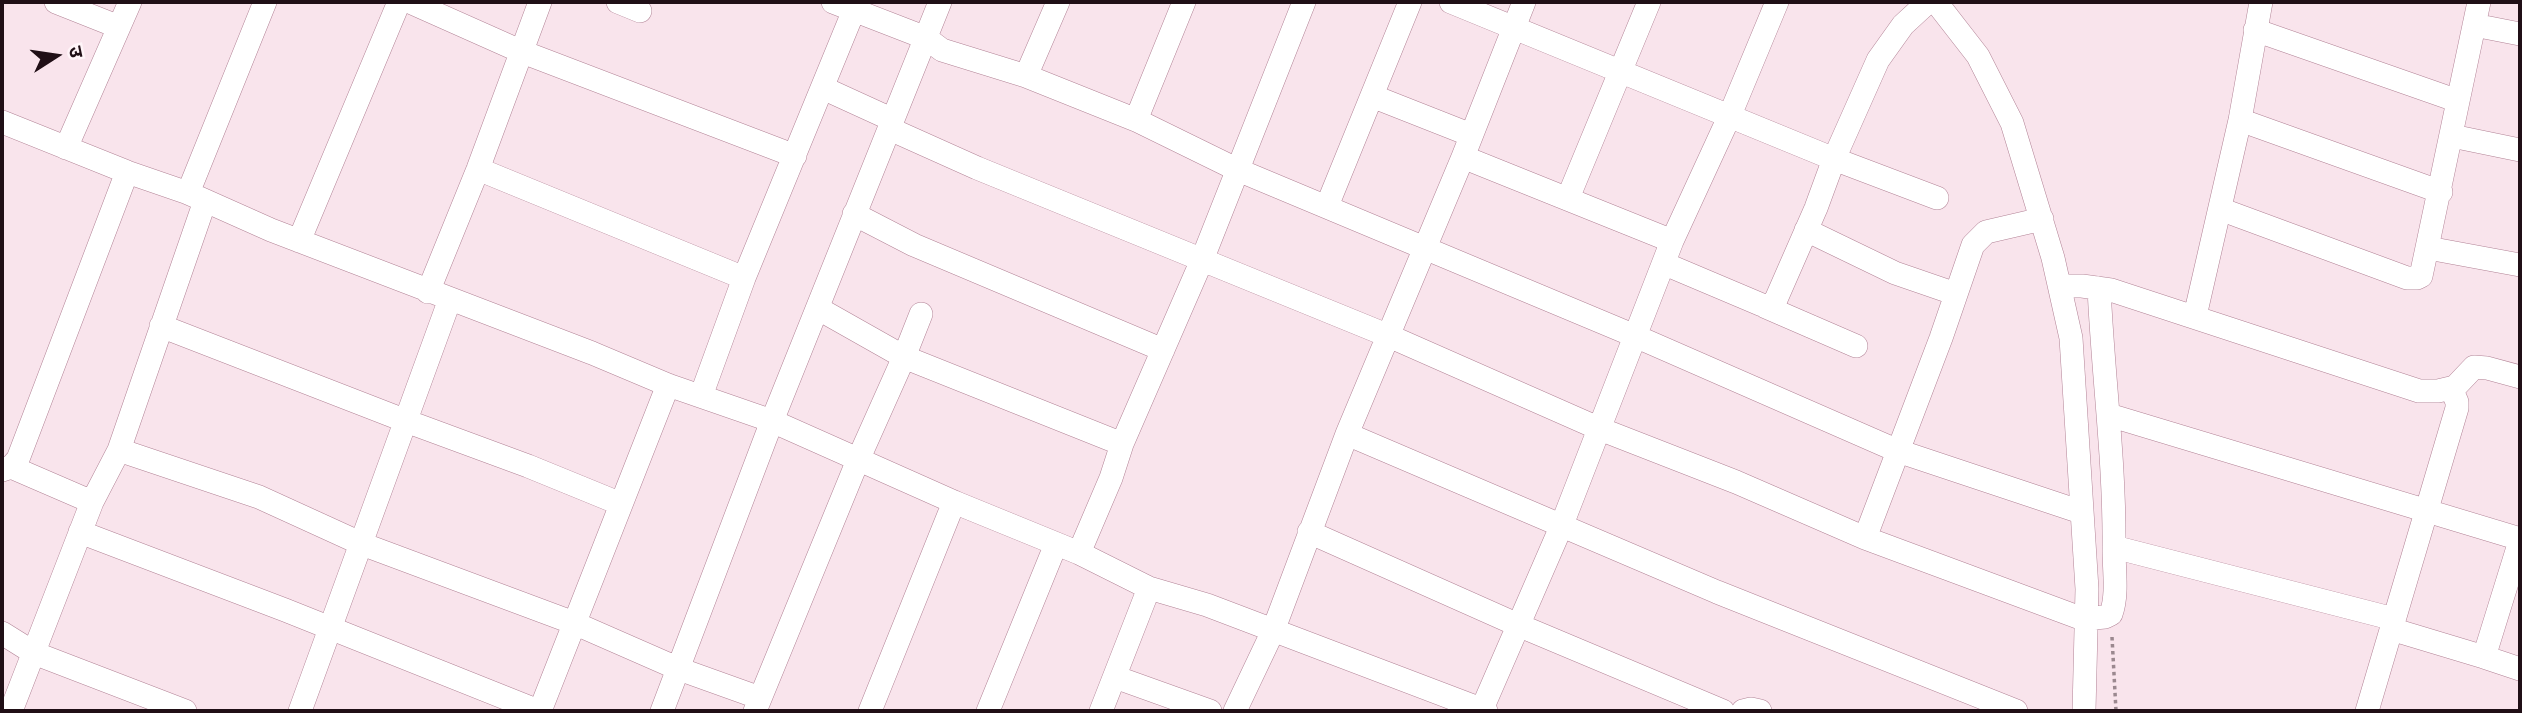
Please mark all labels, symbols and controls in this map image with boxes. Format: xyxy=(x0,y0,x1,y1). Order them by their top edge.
north arrow xyxy=(21,21,91,91)
text: उ xyxy=(62,43,92,60)

